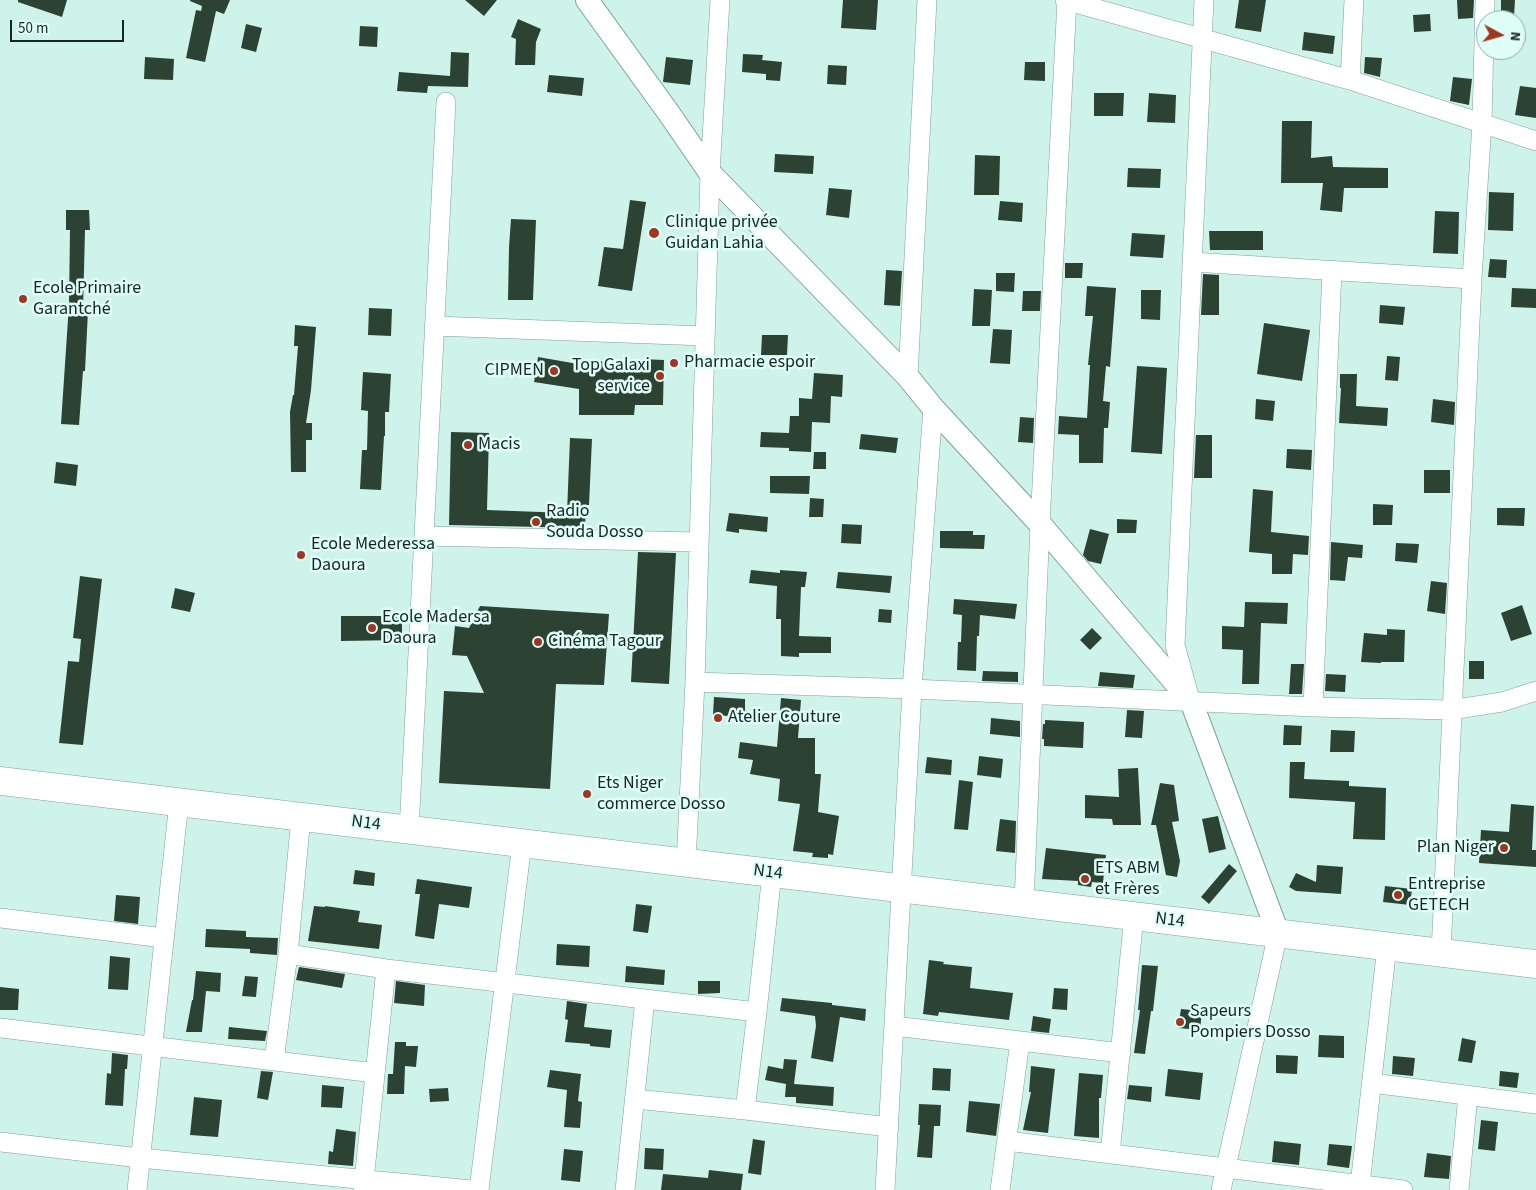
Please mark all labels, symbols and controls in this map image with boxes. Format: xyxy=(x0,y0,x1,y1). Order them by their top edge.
scale bar xyxy=(12,10,126,42)
north arrow xyxy=(1476,10,1526,60)
text: 50 m xyxy=(18,18,48,39)
text: N xyxy=(1504,31,1525,42)
place label: Clinique privée Guidan Lahia xyxy=(665,212,778,254)
marker: Clinique privée Guidan Lahia xyxy=(647,226,661,240)
place label: Ecole Primaire Garantché xyxy=(33,278,141,320)
marker: Ecole Primaire Garantché xyxy=(17,293,29,305)
place label: Pharmacie espoir xyxy=(684,352,815,374)
place label: Top Galaxi service xyxy=(572,355,650,398)
marker: Pharmacie espoir xyxy=(668,357,680,369)
place label: CIPMEN xyxy=(485,360,544,382)
marker: CIPMEN xyxy=(548,365,560,377)
marker: Top Galaxi service xyxy=(654,370,666,382)
place label: Macis xyxy=(478,434,520,456)
marker: Macis xyxy=(462,439,474,451)
place label: Radio Souda Dosso xyxy=(546,501,643,544)
marker: Radio Souda Dosso xyxy=(530,516,542,528)
place label: Ecole Mederessa Daoura xyxy=(311,534,435,576)
marker: Ecole Mederessa Daoura xyxy=(295,549,307,561)
place label: Ecole Madersa Daoura xyxy=(382,607,490,650)
marker: Ecole Madersa Daoura xyxy=(366,622,378,634)
place label: Cinéma Tagour xyxy=(548,631,661,653)
marker: Cinéma Tagour xyxy=(532,636,544,648)
place label: Atelier Couture xyxy=(728,707,841,729)
marker: Atelier Couture xyxy=(712,712,724,724)
place label: Ets Niger commerce Dosso xyxy=(597,773,725,816)
marker: Ets Niger commerce Dosso xyxy=(581,788,593,800)
street label: N14 xyxy=(350,811,382,837)
place label: Plan Niger xyxy=(1417,837,1494,859)
marker: Plan Niger xyxy=(1498,842,1510,854)
place label: ETS ABM et Frères xyxy=(1095,858,1160,901)
street label: N14 xyxy=(752,860,784,886)
marker: ETS ABM et Frères xyxy=(1079,873,1091,885)
place label: Entreprise GETECH xyxy=(1408,874,1486,916)
marker: Entreprise GETECH xyxy=(1392,889,1404,901)
street label: N14 xyxy=(1154,908,1186,934)
place label: Sapeurs Pompiers Dosso xyxy=(1190,1001,1311,1044)
marker: Sapeurs Pompiers Dosso xyxy=(1174,1016,1186,1028)

